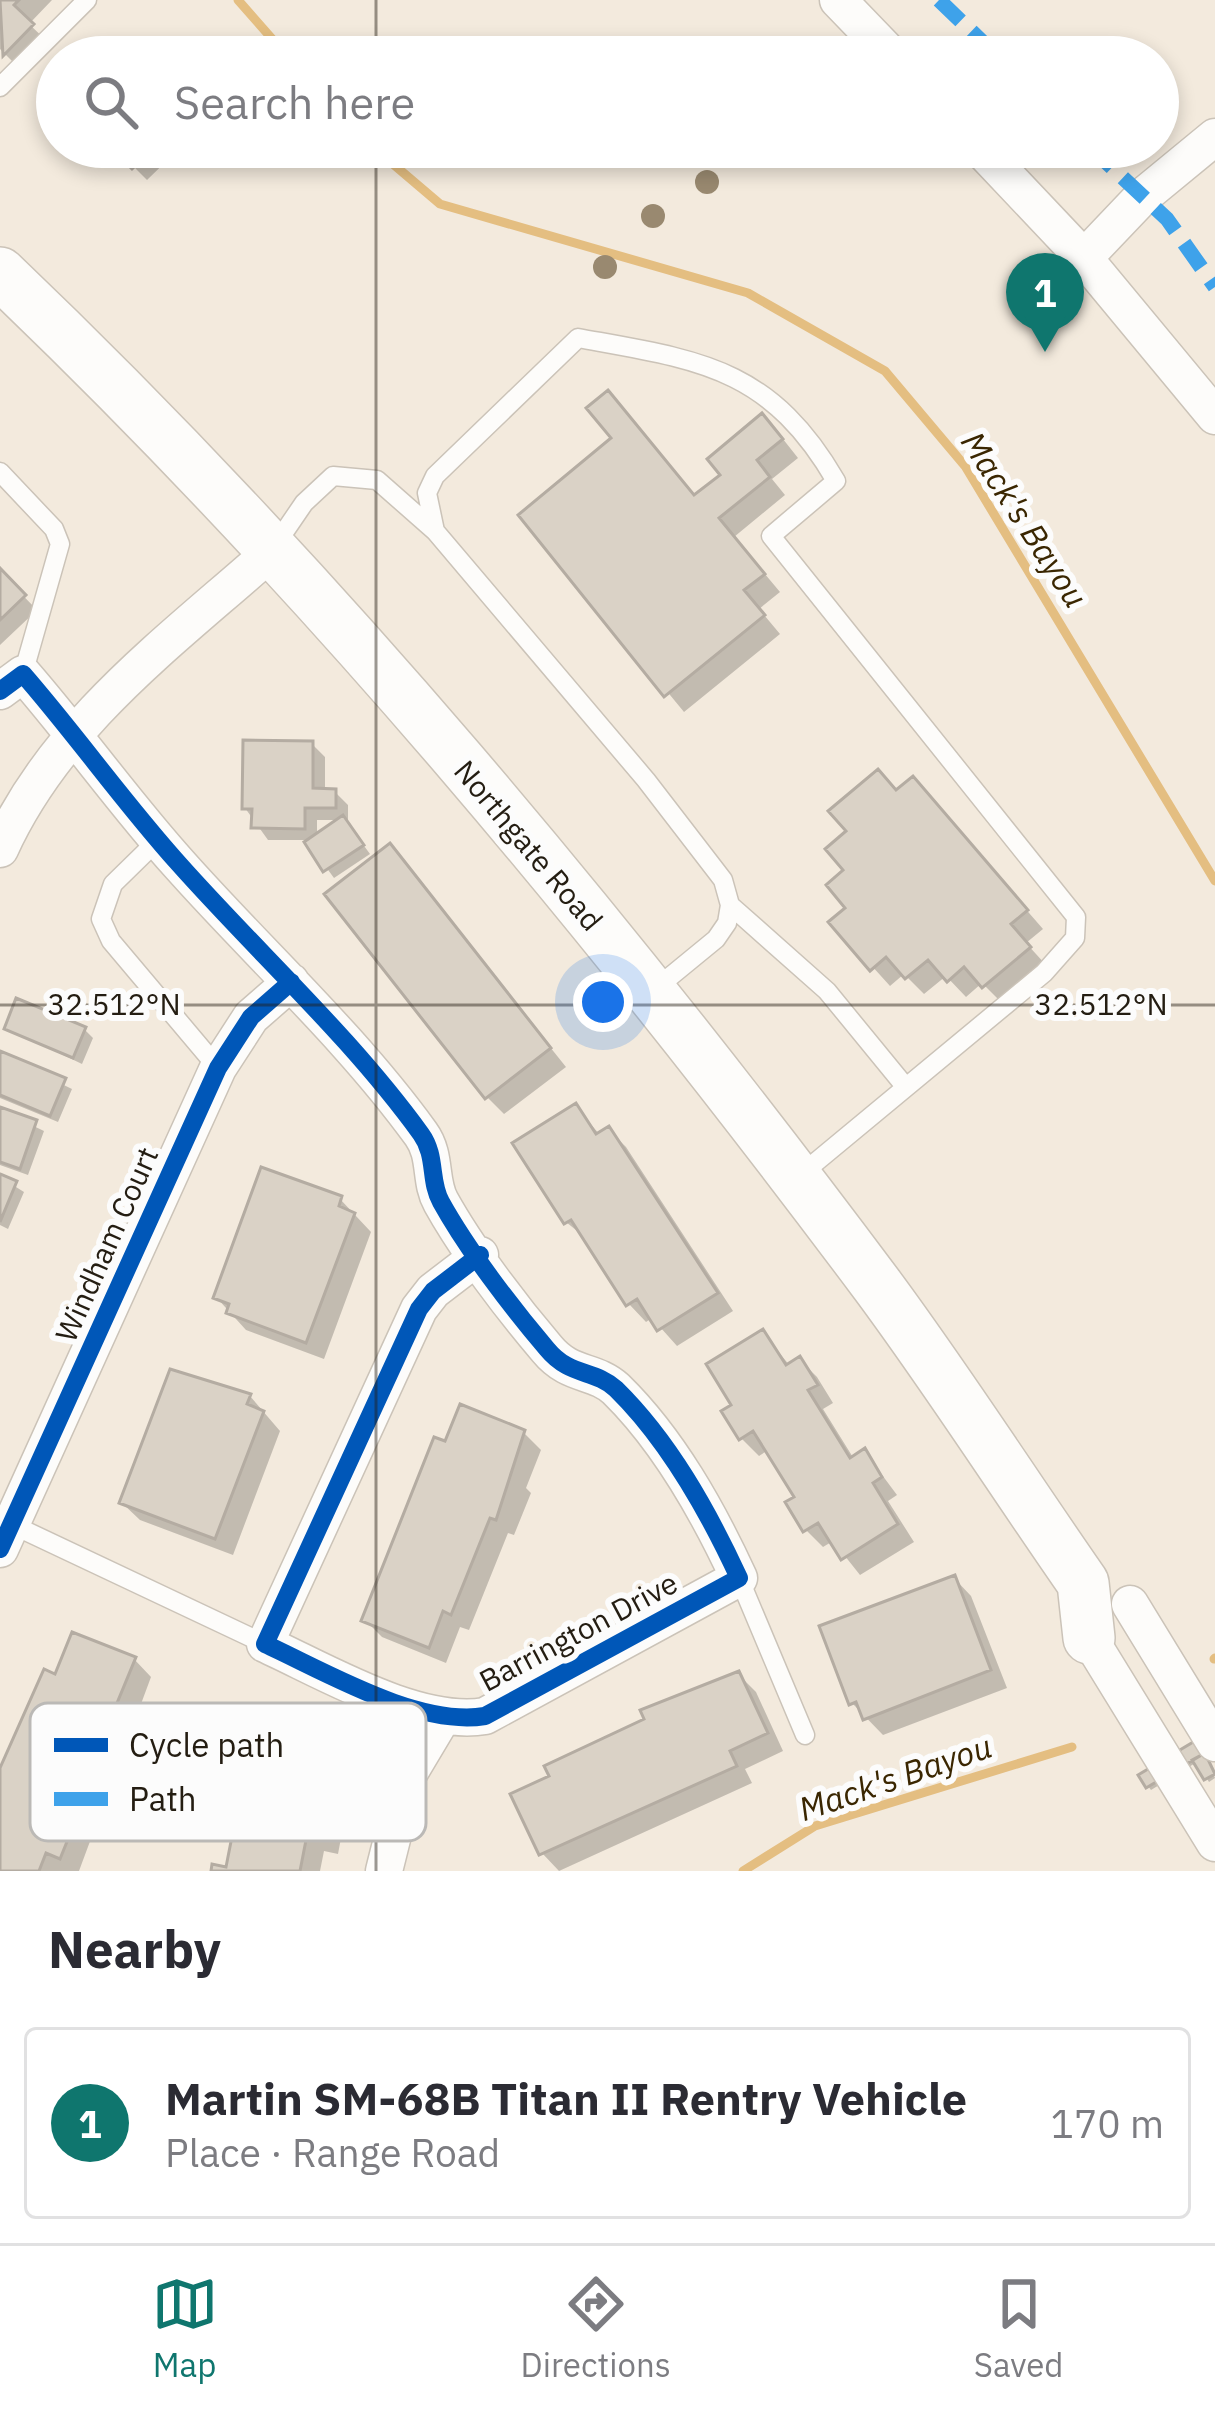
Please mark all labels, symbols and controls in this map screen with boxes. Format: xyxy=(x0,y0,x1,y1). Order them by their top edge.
search box xyxy=(36,36,1179,168)
icon: search xyxy=(78,69,144,135)
text: Search here xyxy=(174,73,415,131)
pin: 1 xyxy=(1006,253,1084,352)
water label: Mack's Bayou xyxy=(952,423,1098,615)
street label: Northgate Road xyxy=(446,751,612,939)
your location xyxy=(573,972,633,1032)
text: 32.512°N xyxy=(47,984,181,1023)
text: 32.512°N xyxy=(1034,984,1168,1023)
street label: Windham Court xyxy=(46,1141,166,1347)
street label: Barrington Drive xyxy=(472,1562,684,1700)
legend xyxy=(30,1703,426,1841)
text: Cycle path xyxy=(129,1723,284,1766)
water label: Mack's Bayou xyxy=(793,1724,997,1830)
text: Path xyxy=(129,1777,197,1820)
text: Nearby xyxy=(48,1916,221,1982)
text: Martin SM-68B Titan II Rentry Vehicle xyxy=(165,2069,967,2127)
text: 1 xyxy=(78,2098,102,2149)
text: 170 m xyxy=(1051,2098,1164,2149)
text: Place · Range Road xyxy=(165,2127,500,2178)
tab: Map xyxy=(152,2271,218,2386)
tab: Directions xyxy=(521,2271,671,2386)
tab: Saved xyxy=(974,2271,1063,2386)

